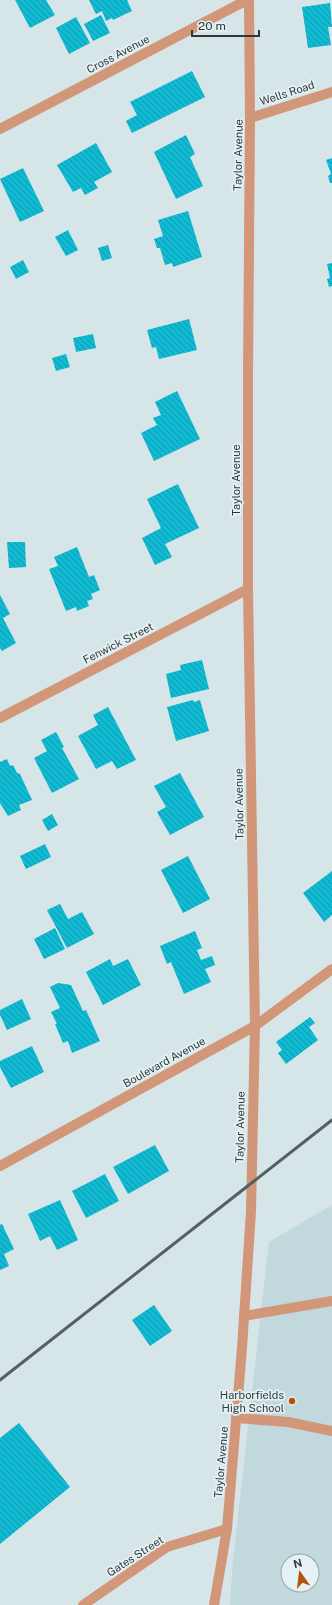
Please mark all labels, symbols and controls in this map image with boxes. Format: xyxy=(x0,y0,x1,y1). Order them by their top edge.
scale bar xyxy=(192,12,259,38)
text: 20 m xyxy=(198,19,226,33)
street label: Cross Avenue xyxy=(85,32,151,76)
street label: Wells Road xyxy=(258,79,316,107)
street label: Taylor Avenue xyxy=(231,119,245,191)
street label: Taylor Avenue xyxy=(230,444,242,516)
street label: Fenwick Street xyxy=(81,620,155,666)
street label: Taylor Avenue xyxy=(232,768,246,840)
street label: Boulevard Avenue xyxy=(121,1034,207,1090)
street label: Taylor Avenue xyxy=(233,1091,247,1163)
place label: Harborfields High School xyxy=(220,1389,284,1414)
marker: Harborfields High School xyxy=(287,1396,297,1406)
street label: Taylor Avenue xyxy=(212,1426,230,1498)
street label: Gates Street xyxy=(105,1533,165,1579)
north arrow xyxy=(280,1553,320,1593)
text: N xyxy=(292,1556,303,1570)

